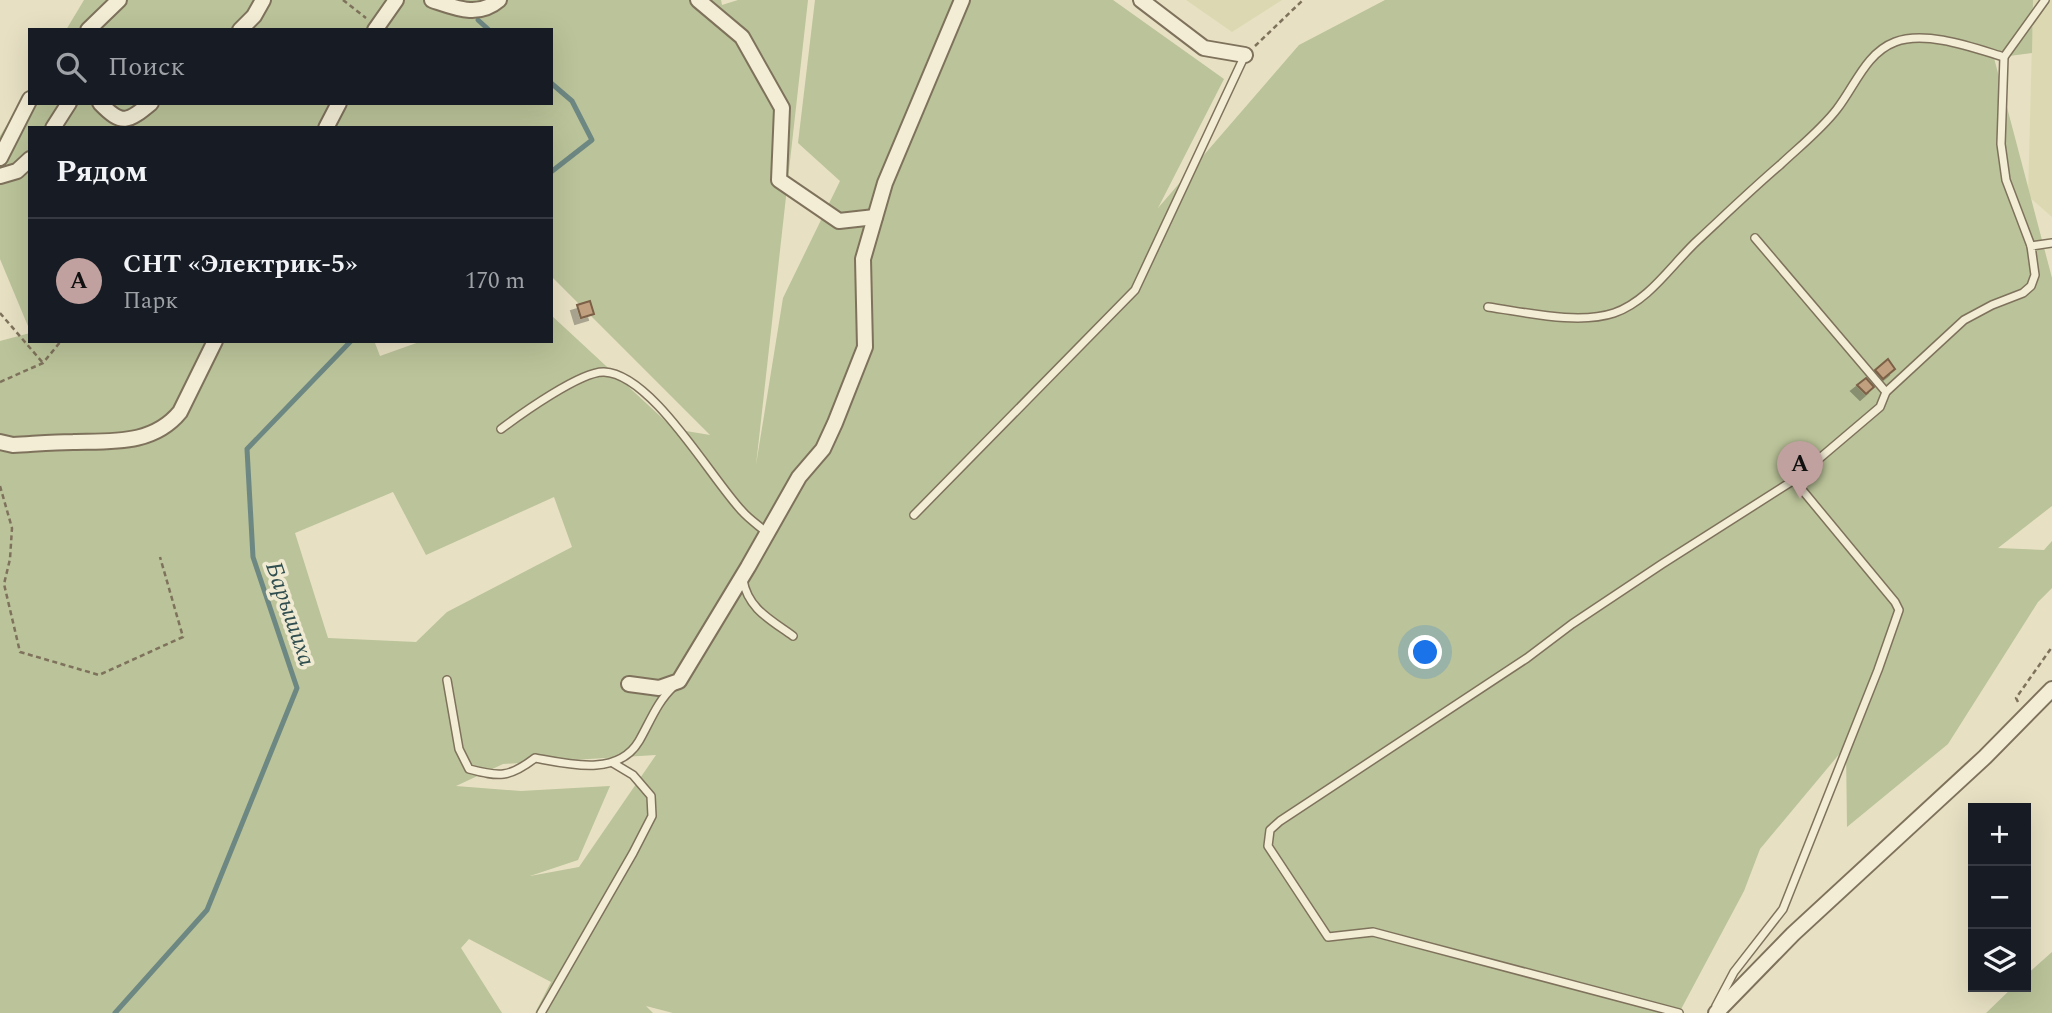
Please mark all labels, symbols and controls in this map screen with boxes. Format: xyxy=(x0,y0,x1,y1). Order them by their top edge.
search box xyxy=(28,28,553,105)
text: Поиск xyxy=(108,47,185,87)
icon: search xyxy=(52,48,90,86)
text: Рядом xyxy=(56,149,148,195)
text: СНТ «Электрик-5» xyxy=(123,244,358,284)
text: A xyxy=(70,264,88,299)
text: 170 m xyxy=(465,264,525,299)
text: Парк xyxy=(123,284,178,319)
pin: A xyxy=(1777,441,1823,499)
water label: Барышиха xyxy=(255,557,325,671)
your location xyxy=(1408,635,1442,669)
map controls xyxy=(1968,803,2031,992)
button: + xyxy=(1968,803,2031,866)
button: − xyxy=(1968,866,2031,929)
button: layers xyxy=(1968,929,2031,992)

